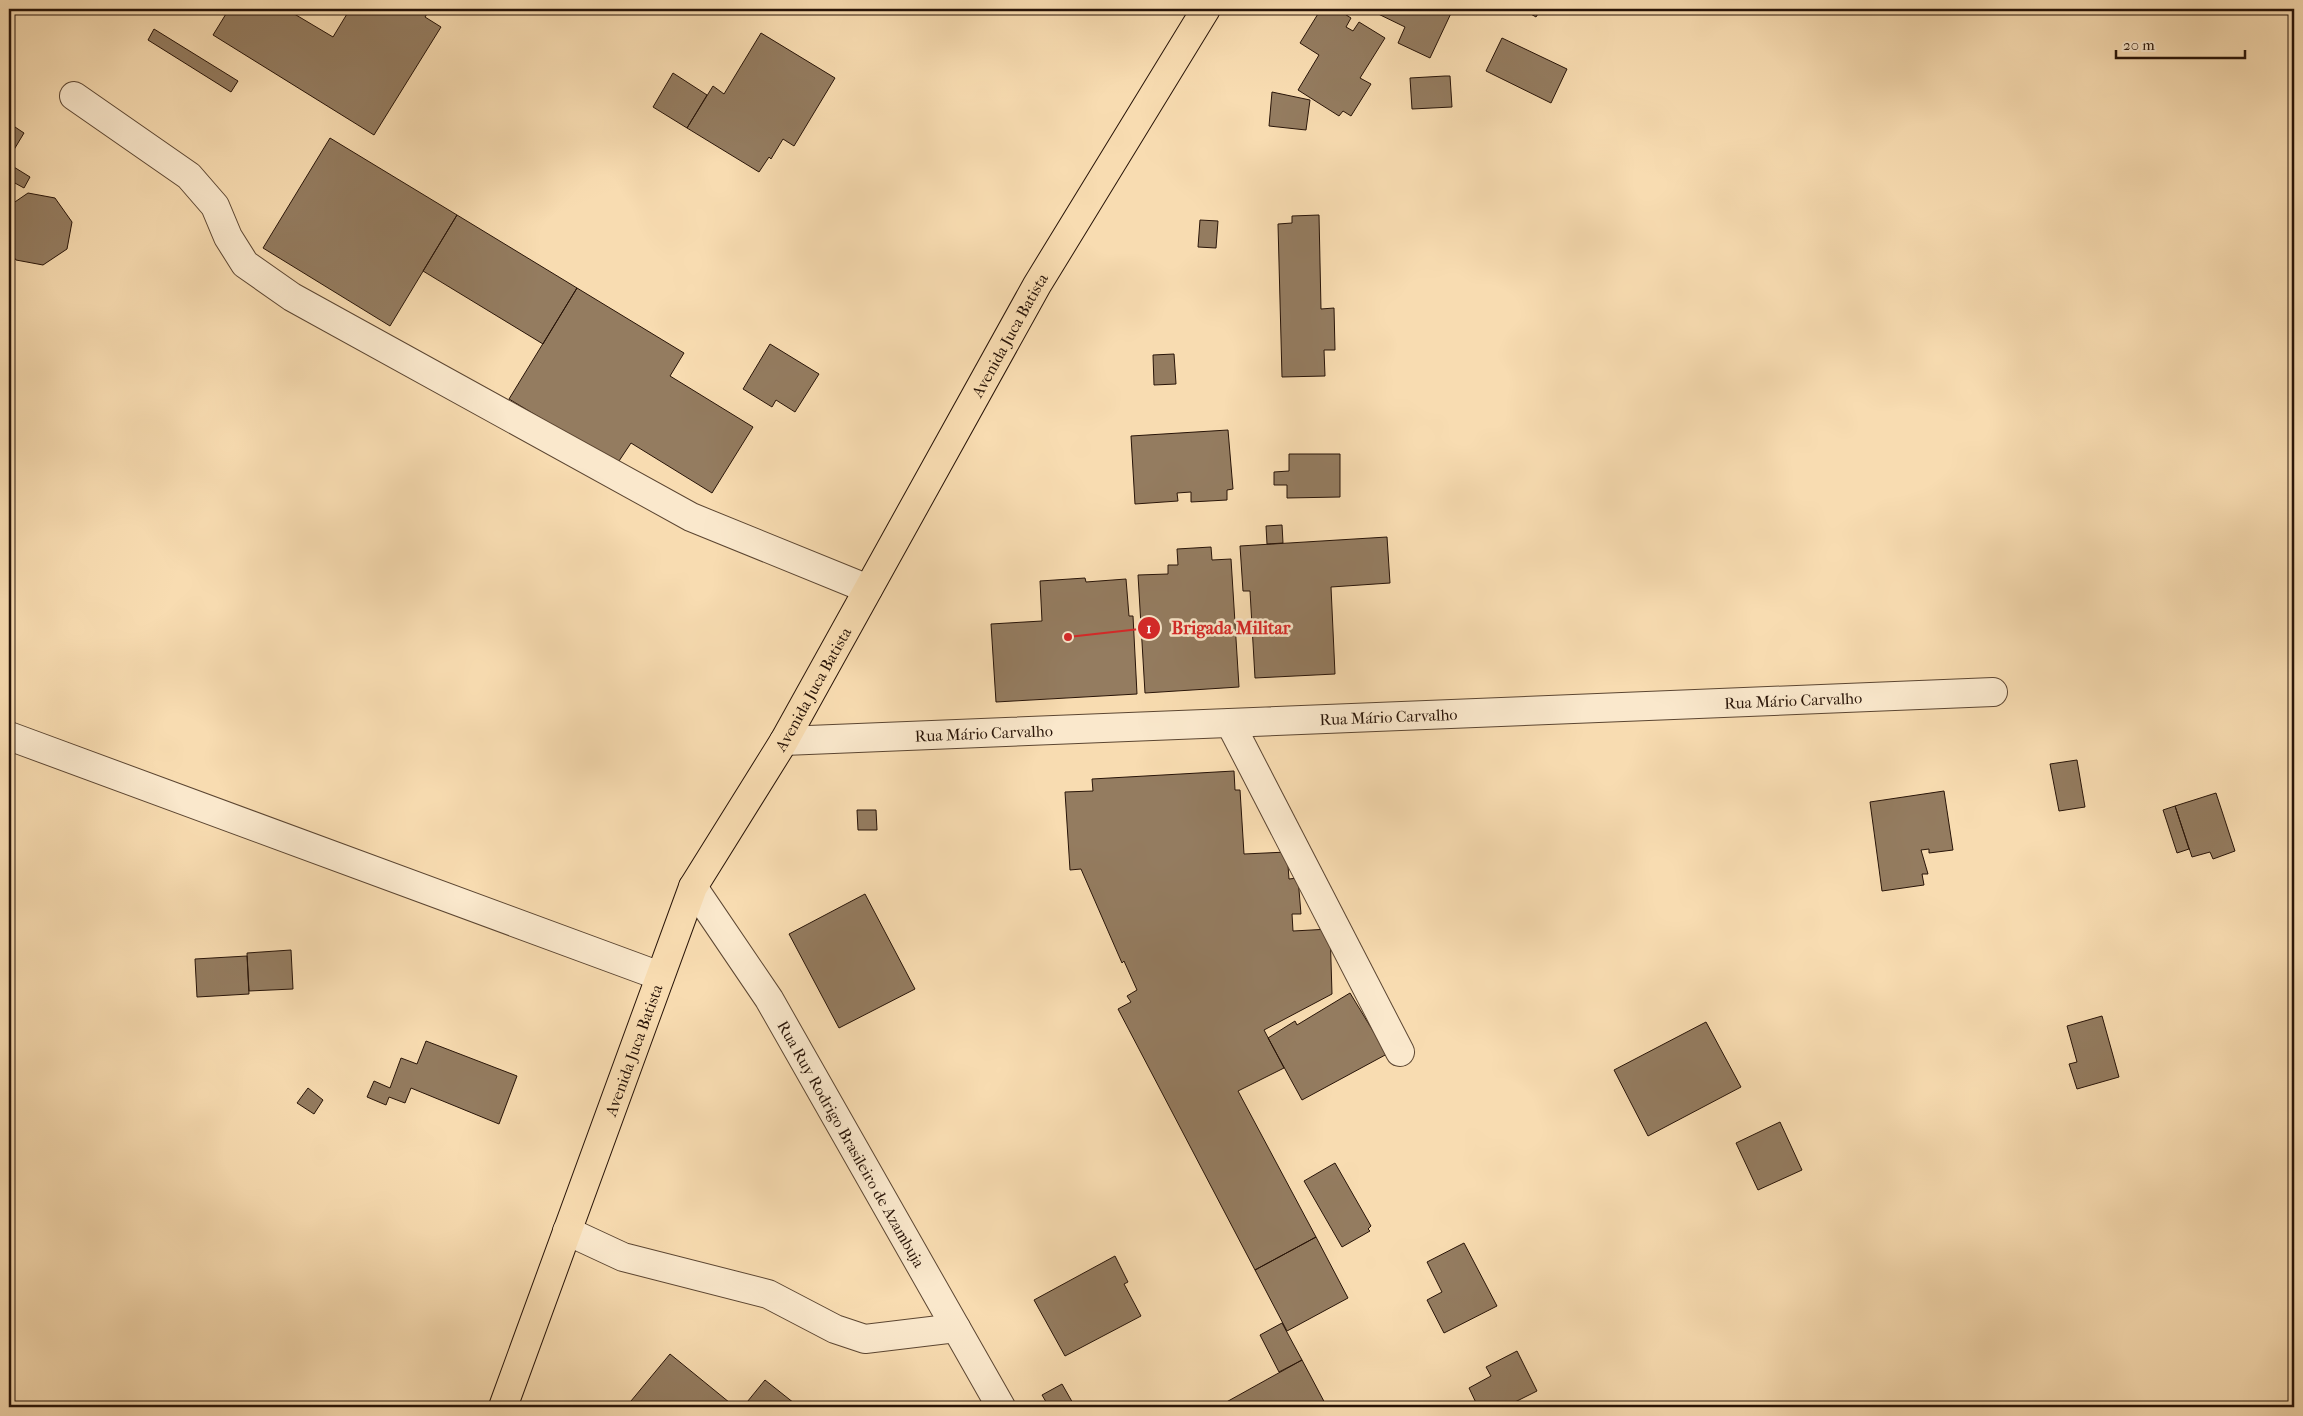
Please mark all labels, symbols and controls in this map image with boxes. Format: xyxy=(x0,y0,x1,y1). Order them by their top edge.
scale bar xyxy=(2116,28,2244,60)
text: 20 m xyxy=(2123,36,2155,54)
street label: Avenida Juca Batista xyxy=(967,269,1052,401)
callout: Brigada Militar xyxy=(1136,611,1300,644)
text: Brigada Militar xyxy=(1172,618,1291,639)
text: 1 xyxy=(1146,619,1152,637)
street label: Avenida Juca Batista xyxy=(770,623,856,756)
street label: Rua Mário Carvalho xyxy=(1724,688,1863,713)
street label: Rua Mário Carvalho xyxy=(1319,705,1458,729)
street label: Rua Mário Carvalho xyxy=(915,721,1053,746)
street label: Avenida Juca Batista xyxy=(601,981,667,1120)
street label: Rua Ruy Rodrigo Brasileiro de Azambuja xyxy=(773,1017,929,1271)

